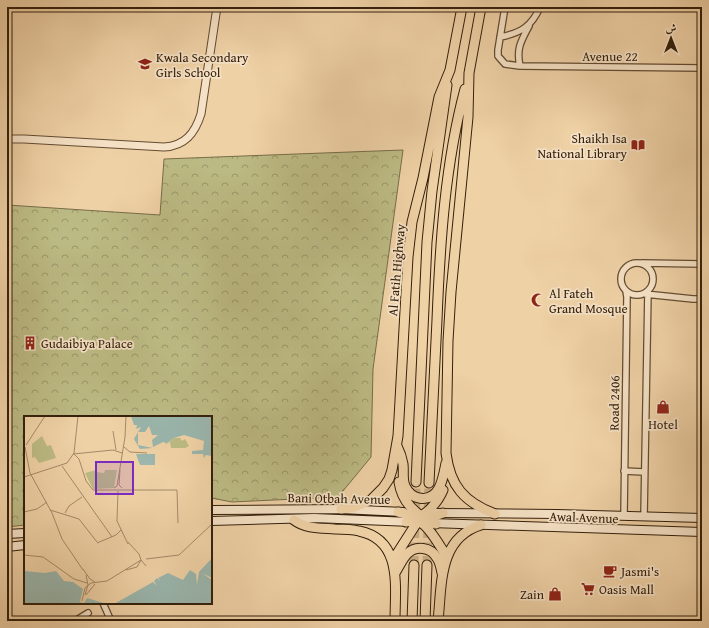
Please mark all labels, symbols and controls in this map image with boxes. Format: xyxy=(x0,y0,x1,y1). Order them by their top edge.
north arrow xyxy=(651,18,691,58)
text: ش xyxy=(666,20,677,36)
street label: Avenue 22 xyxy=(582,47,638,66)
place label: Kwala Secondary Girls School xyxy=(156,48,249,82)
school or university icon: Kwala Secondary Girls School xyxy=(137,56,153,72)
place label: Shaikh Isa National Library xyxy=(538,129,628,163)
library icon: Shaikh Isa National Library xyxy=(630,137,646,153)
street label: Al Fatih Highway xyxy=(383,223,410,317)
place label: Al Fateh Grand Mosque xyxy=(549,284,628,318)
mosque icon: Al Fateh Grand Mosque xyxy=(530,292,546,308)
place label: Gudaibiya Palace xyxy=(41,334,133,353)
building icon: Gudaibiya Palace xyxy=(22,335,38,351)
street label: Road 2406 xyxy=(605,375,624,431)
shop icon: Hotel xyxy=(655,399,671,415)
place label: Hotel xyxy=(648,415,678,434)
inset map xyxy=(24,416,212,604)
street label: Bani Otbah Avenue xyxy=(287,488,391,509)
street label: Awal Avenue xyxy=(549,507,619,528)
place label: Jasmi's xyxy=(619,562,659,581)
cafe icon: Jasmi's xyxy=(602,563,618,579)
place label: Oasis Mall xyxy=(599,580,654,599)
supermarket icon: Oasis Mall xyxy=(580,581,596,597)
place label: Zain xyxy=(520,585,545,604)
shop icon: Zain xyxy=(547,586,563,602)

